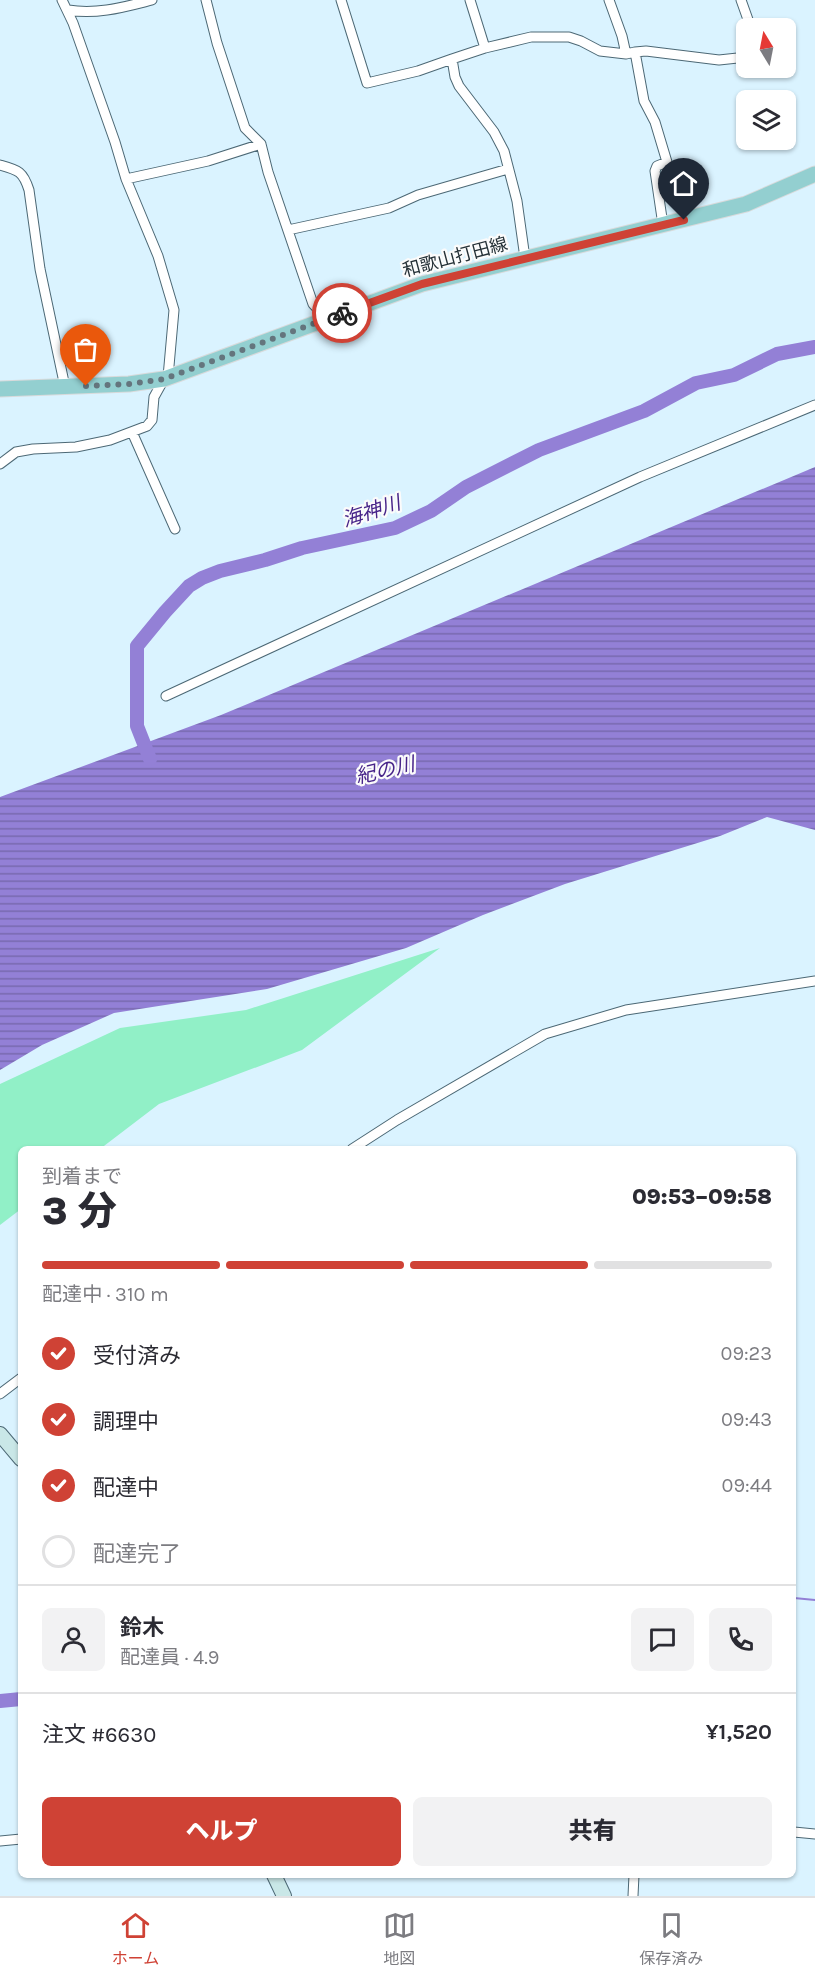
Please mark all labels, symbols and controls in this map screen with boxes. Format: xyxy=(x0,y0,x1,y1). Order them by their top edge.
north arrow xyxy=(736,18,796,78)
map controls xyxy=(736,18,796,150)
button: layers xyxy=(736,90,796,150)
pin xyxy=(658,158,709,220)
icon: home xyxy=(667,167,700,200)
street label: 和歌山打田線 xyxy=(400,232,510,282)
courier xyxy=(312,283,372,343)
icon: bike xyxy=(326,297,359,330)
pin xyxy=(60,324,111,386)
icon: bag xyxy=(69,333,102,366)
water label: 海神川 xyxy=(339,491,405,532)
water label: 紀の川 xyxy=(353,752,419,788)
text: 到着まで xyxy=(42,1165,122,1188)
text: 09:53–09:58 xyxy=(632,1184,772,1210)
text: 3 分 xyxy=(42,1188,117,1234)
text: 配達中 · 310 m xyxy=(42,1283,169,1306)
icon: check xyxy=(42,1337,75,1370)
text: 09:23 xyxy=(721,1342,772,1365)
text: 受付済み xyxy=(93,1343,181,1369)
icon: check xyxy=(42,1403,75,1436)
text: 09:43 xyxy=(721,1408,772,1431)
text: 調理中 xyxy=(93,1409,159,1435)
icon: check xyxy=(42,1469,75,1502)
text: 09:44 xyxy=(722,1474,772,1497)
text: 配達中 xyxy=(93,1475,159,1501)
text: 配達完了 xyxy=(93,1541,181,1567)
button: person xyxy=(42,1608,105,1671)
button: chat xyxy=(631,1608,694,1671)
button: phone xyxy=(709,1608,772,1671)
text: 鈴木 xyxy=(120,1615,164,1641)
text: 配達員 · 4.9 xyxy=(120,1646,219,1669)
text: ¥1,520 xyxy=(706,1719,772,1745)
text: 注文 #6630 xyxy=(42,1722,156,1748)
button: ヘルプ xyxy=(42,1797,401,1866)
button: 共有 xyxy=(413,1797,772,1866)
tab: ホーム xyxy=(112,1909,159,1969)
tab: 地図 xyxy=(383,1909,416,1969)
tab: 保存済み xyxy=(639,1909,703,1969)

